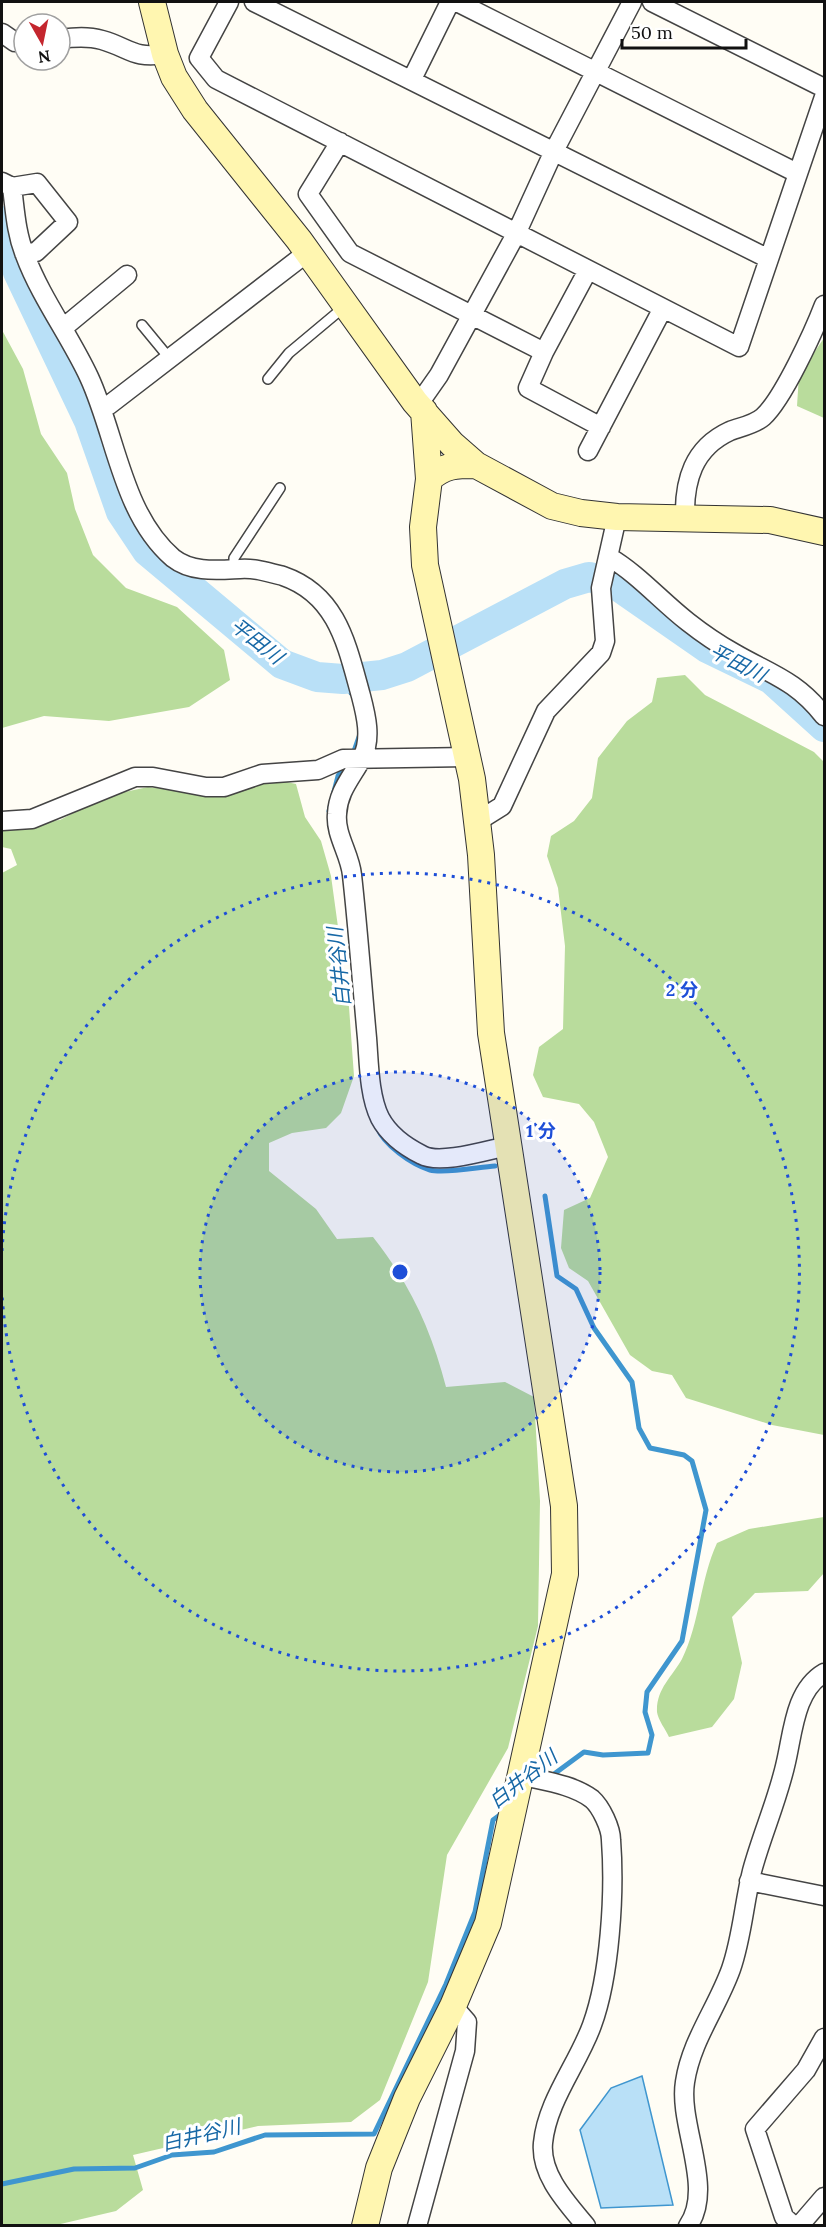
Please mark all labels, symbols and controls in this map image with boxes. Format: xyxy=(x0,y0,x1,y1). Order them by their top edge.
north arrow xyxy=(12,12,72,72)
scale bar xyxy=(622,12,746,50)
text: 50 m xyxy=(631,21,673,44)
text: N xyxy=(37,46,52,68)
water label: 平田川 xyxy=(226,612,290,670)
water label: 平田川 xyxy=(706,638,772,688)
water label: 白井谷川 xyxy=(322,924,355,1008)
text: 2 分 xyxy=(666,978,698,1001)
text: 1 分 xyxy=(526,1119,556,1142)
centre of rings xyxy=(390,1262,410,1282)
water label: 白井谷川 xyxy=(483,1743,563,1813)
water label: 白井谷川 xyxy=(159,2113,245,2156)

